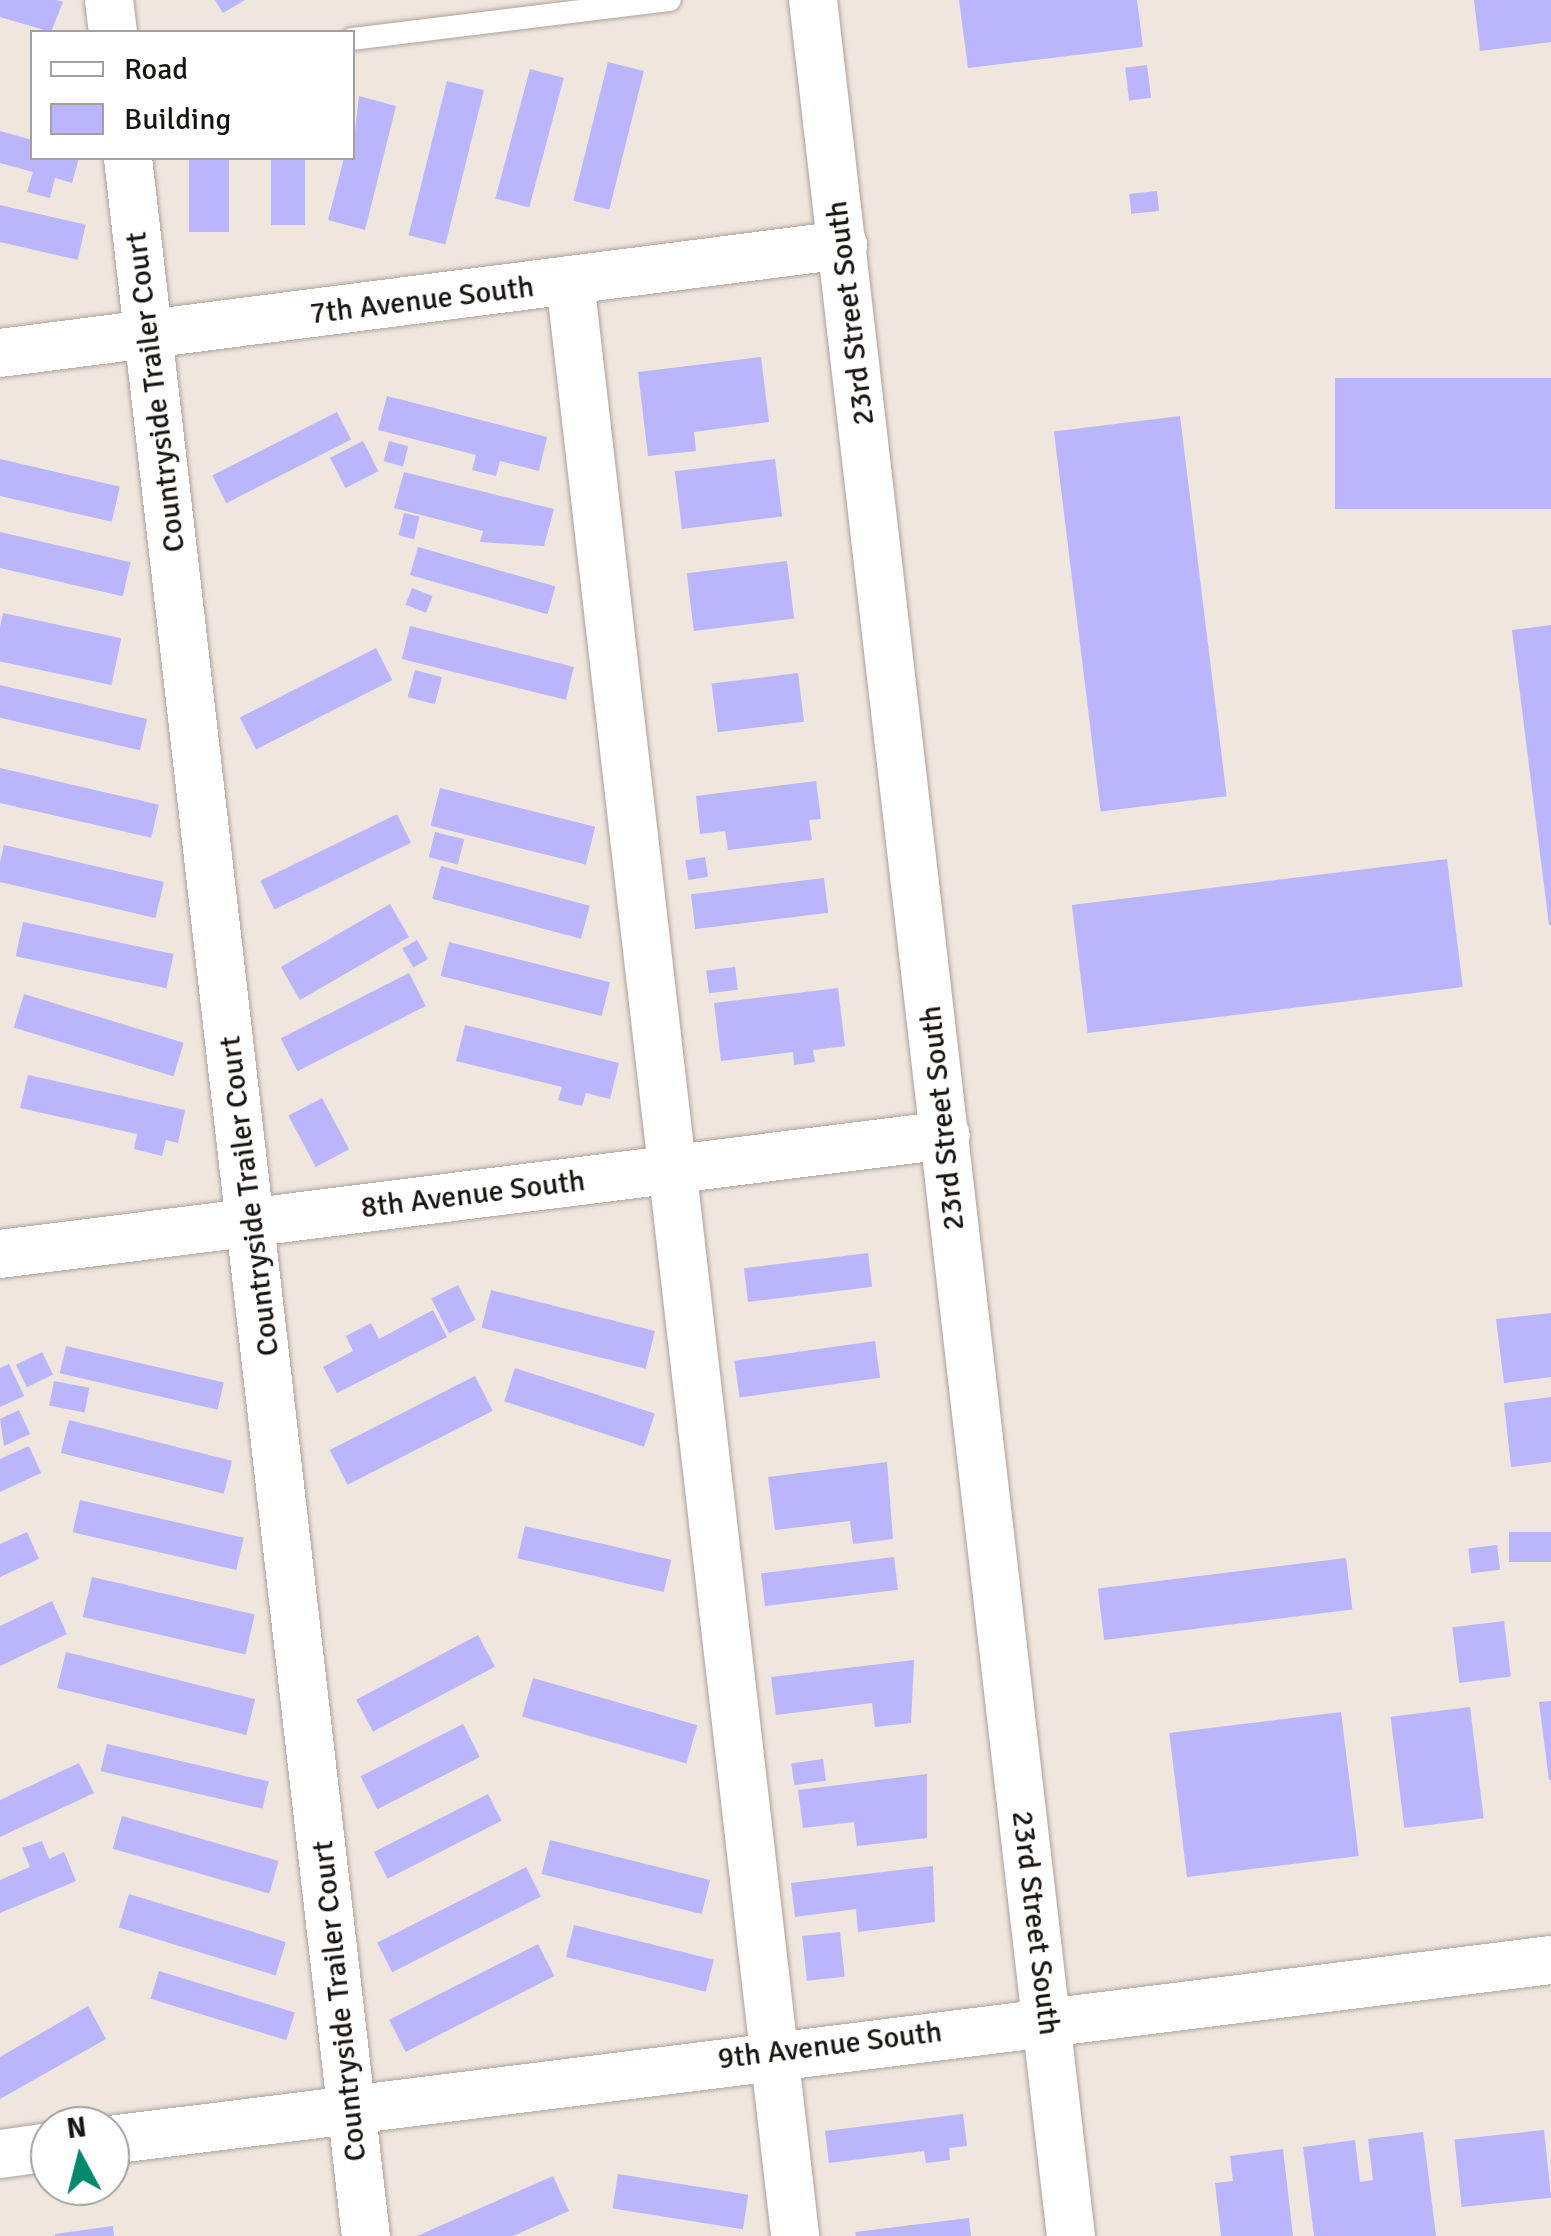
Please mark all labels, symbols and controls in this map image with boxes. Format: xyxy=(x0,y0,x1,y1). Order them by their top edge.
legend xyxy=(30,30,355,160)
text: Road xyxy=(124,51,188,88)
text: Building xyxy=(124,101,231,138)
street label: 23rd Street South xyxy=(819,199,883,427)
street label: Countryside Trailer Court xyxy=(119,230,193,554)
street label: 7th Avenue South xyxy=(308,269,536,333)
street label: 23rd Street South xyxy=(913,1004,973,1232)
street label: Countryside Trailer Court xyxy=(213,1034,287,1358)
street label: 8th Avenue South xyxy=(359,1163,587,1227)
street label: 23rd Street South xyxy=(1003,1809,1067,2037)
street label: Countryside Trailer Court xyxy=(305,1839,375,2163)
street label: 9th Avenue South xyxy=(716,2014,944,2078)
north arrow xyxy=(30,2106,130,2206)
text: N xyxy=(65,2110,88,2146)

